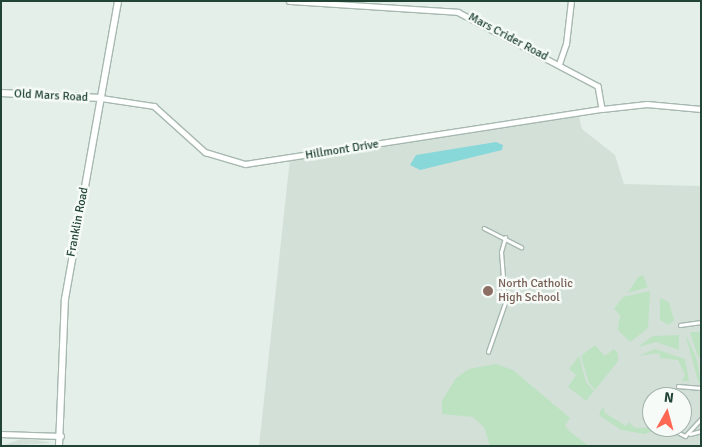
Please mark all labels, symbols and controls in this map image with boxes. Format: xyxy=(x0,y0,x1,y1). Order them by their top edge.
street label: Mars Crider Road xyxy=(466,10,550,64)
street label: Old Mars Road xyxy=(14,87,88,105)
street label: Hillmont Drive xyxy=(304,137,380,163)
street label: Franklin Road xyxy=(64,186,92,258)
place label: North Catholic High School xyxy=(498,277,573,305)
marker: North Catholic High School xyxy=(482,285,494,297)
north arrow xyxy=(642,387,692,437)
text: N xyxy=(663,389,675,407)

